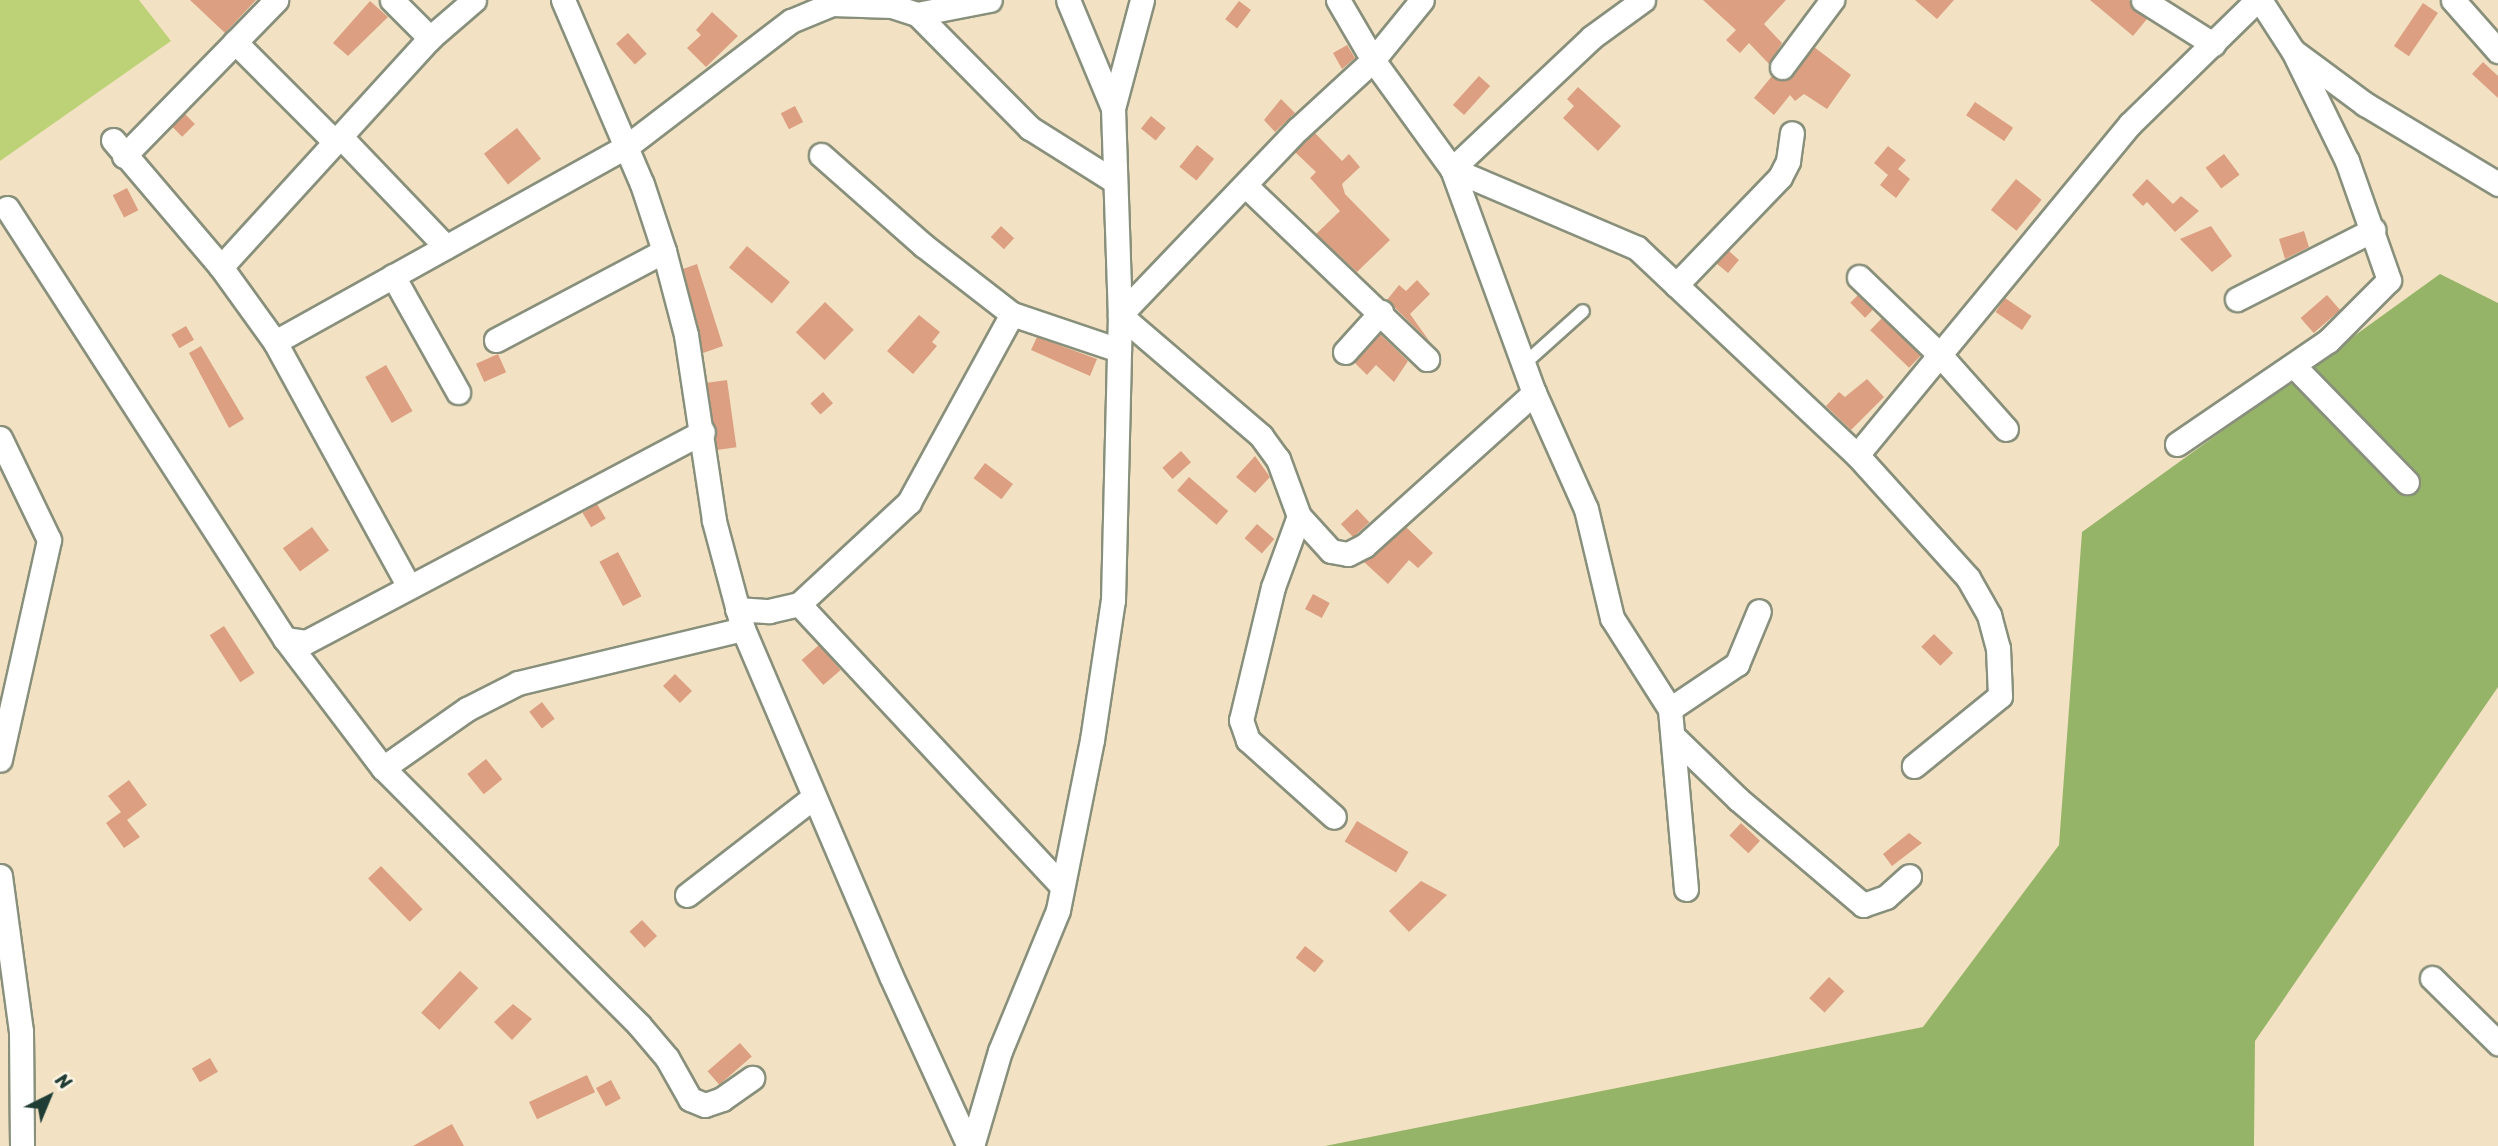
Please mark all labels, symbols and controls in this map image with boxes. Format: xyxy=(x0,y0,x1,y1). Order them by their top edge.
north arrow xyxy=(14,1062,84,1132)
text: N xyxy=(48,1065,80,1098)

